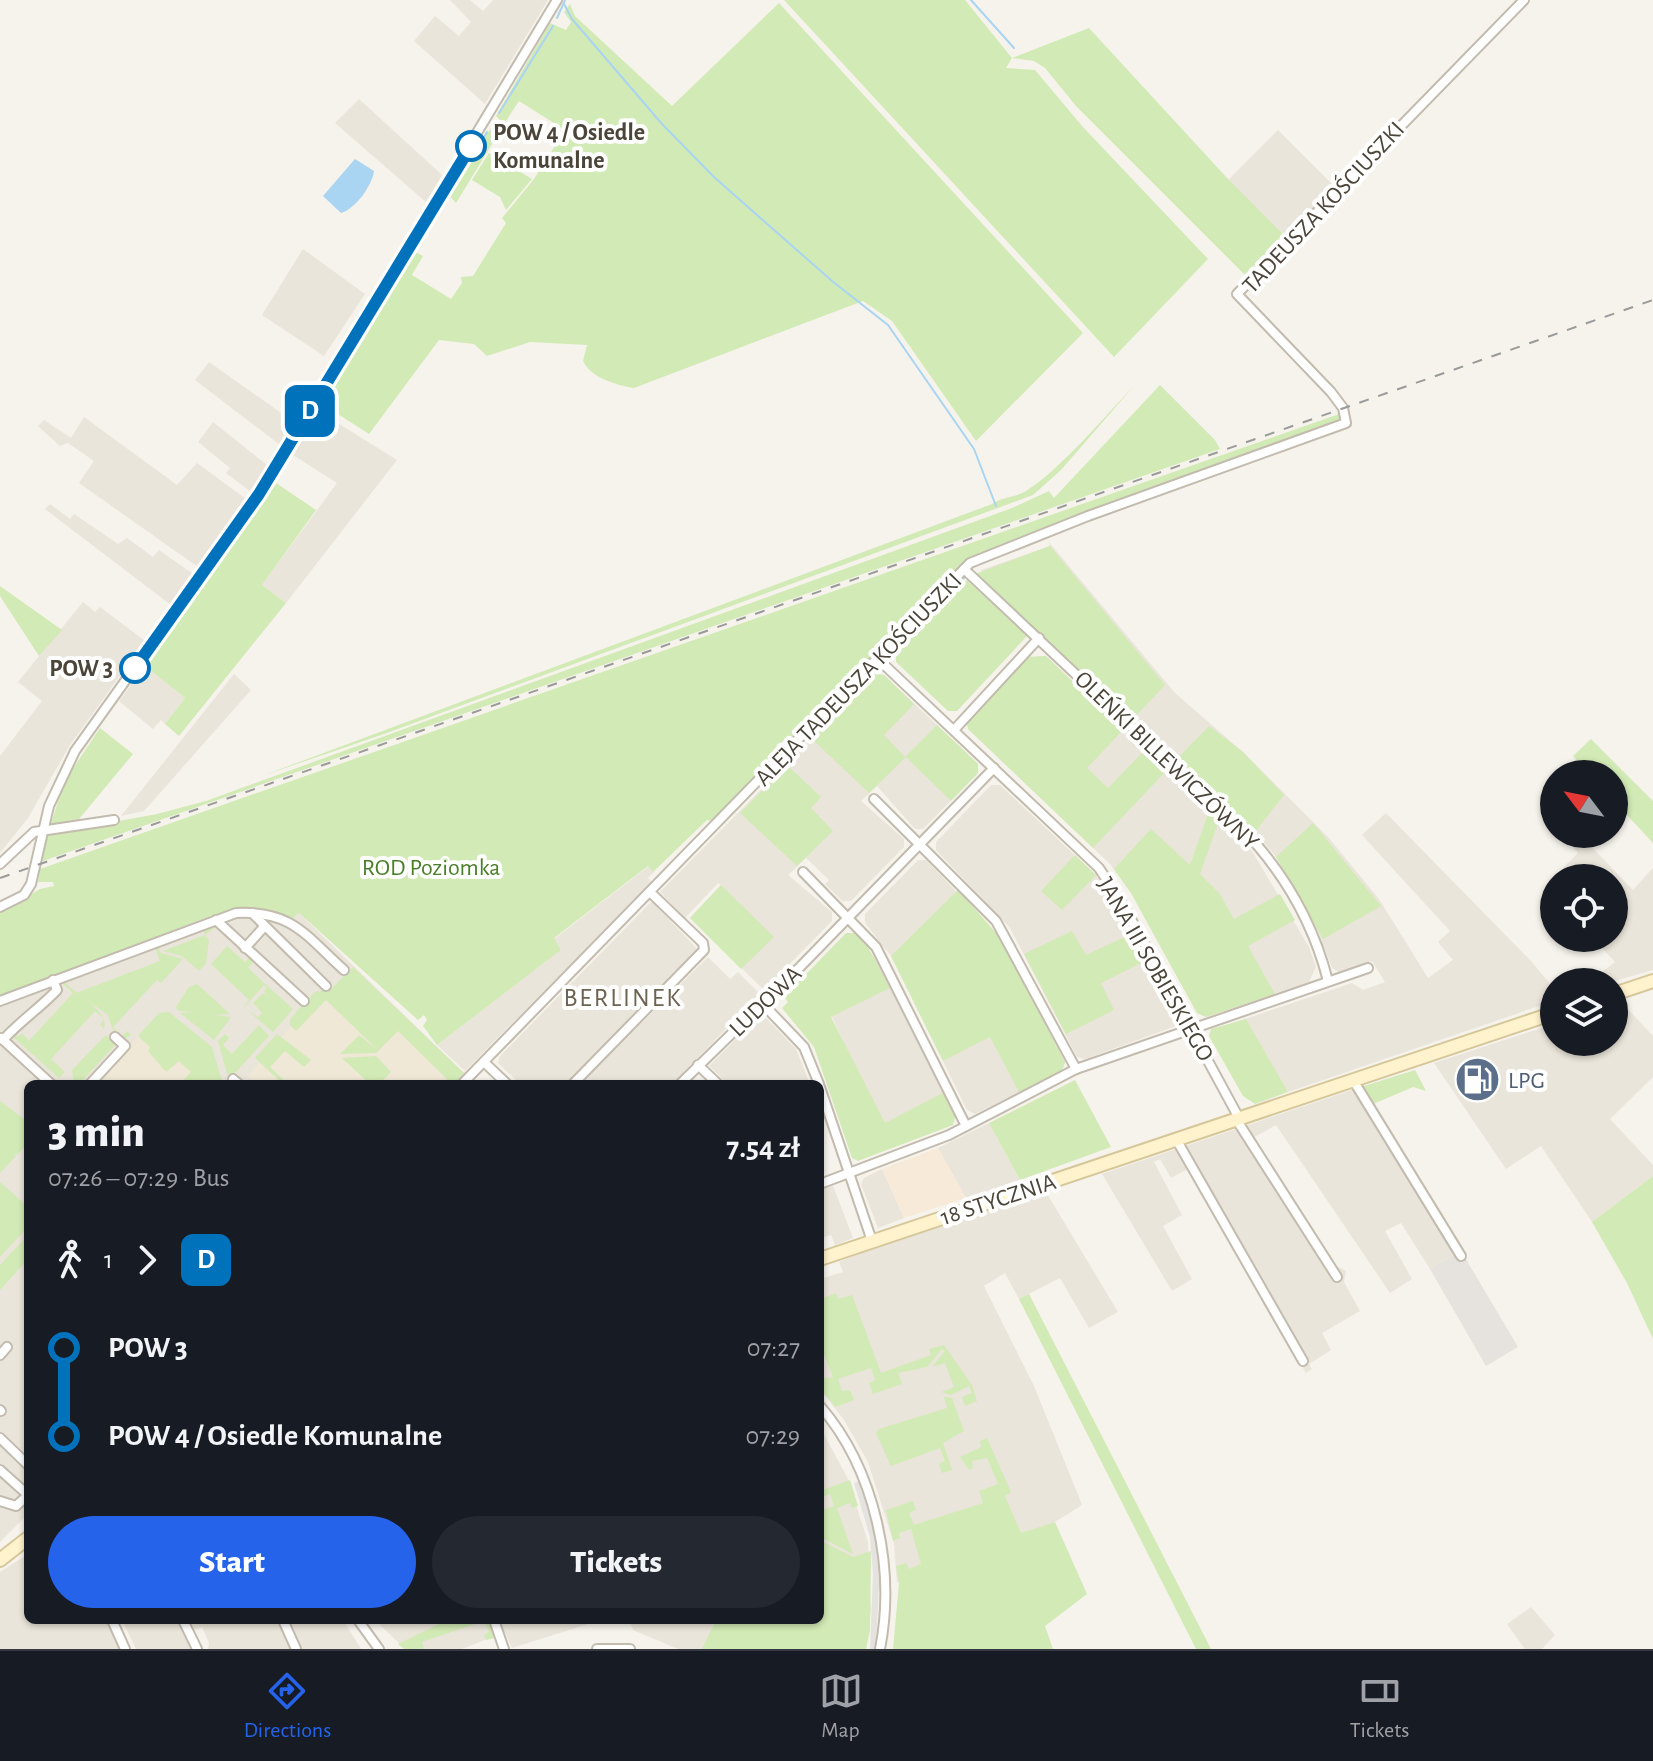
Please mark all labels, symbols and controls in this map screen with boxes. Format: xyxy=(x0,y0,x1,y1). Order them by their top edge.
street label: TADEUSZA KOŚCIUSZKI xyxy=(1237,116,1409,298)
place label: POW 4 / Osiedle Komunalne xyxy=(493,121,645,173)
marker: POW 4 / Osiedle Komunalne xyxy=(456,131,486,161)
line badge: D xyxy=(284,385,336,437)
text: D xyxy=(301,397,319,425)
street label: ALEJA TADEUSZA KOŚCIUSZKI xyxy=(749,567,967,791)
marker: POW 3 xyxy=(120,653,150,683)
place label: POW 3 xyxy=(49,657,113,681)
street label: OLEŃKI BILLEWICZÓWNY xyxy=(1070,665,1265,855)
north arrow xyxy=(1540,760,1628,848)
map controls xyxy=(1540,760,1628,1056)
park label: ROD Poziomka xyxy=(362,856,500,880)
button: locate xyxy=(1540,864,1628,952)
street label: JANA III SOBIESKIEGO xyxy=(1093,873,1218,1066)
street label: LUDOWA xyxy=(725,962,807,1042)
button: layers xyxy=(1540,968,1628,1056)
district label: BERLINEK xyxy=(563,985,683,1011)
fuel station icon: LPG xyxy=(1453,1056,1501,1104)
place label: LPG xyxy=(1508,1069,1545,1093)
text: 3 min xyxy=(48,1111,145,1155)
text: 7.54 zł xyxy=(726,1133,800,1163)
text: 07:26 – 07:29 · Bus xyxy=(48,1165,229,1191)
street label: 18 STYCZNIA xyxy=(938,1170,1059,1230)
icon: walk xyxy=(48,1238,92,1282)
icon: forward xyxy=(125,1238,169,1282)
text: D xyxy=(197,1246,215,1274)
text: 1 xyxy=(104,1247,113,1273)
text: POW 3 xyxy=(108,1333,188,1363)
text: 07:27 xyxy=(747,1335,800,1361)
text: POW 4 / Osiedle Komunalne xyxy=(108,1421,442,1451)
text: 07:29 xyxy=(745,1423,800,1449)
button: Start xyxy=(48,1516,416,1608)
button: Tickets xyxy=(432,1516,800,1608)
tab: Directions xyxy=(244,1669,331,1743)
tab: Map xyxy=(819,1669,863,1743)
tab: Tickets xyxy=(1350,1669,1409,1743)

